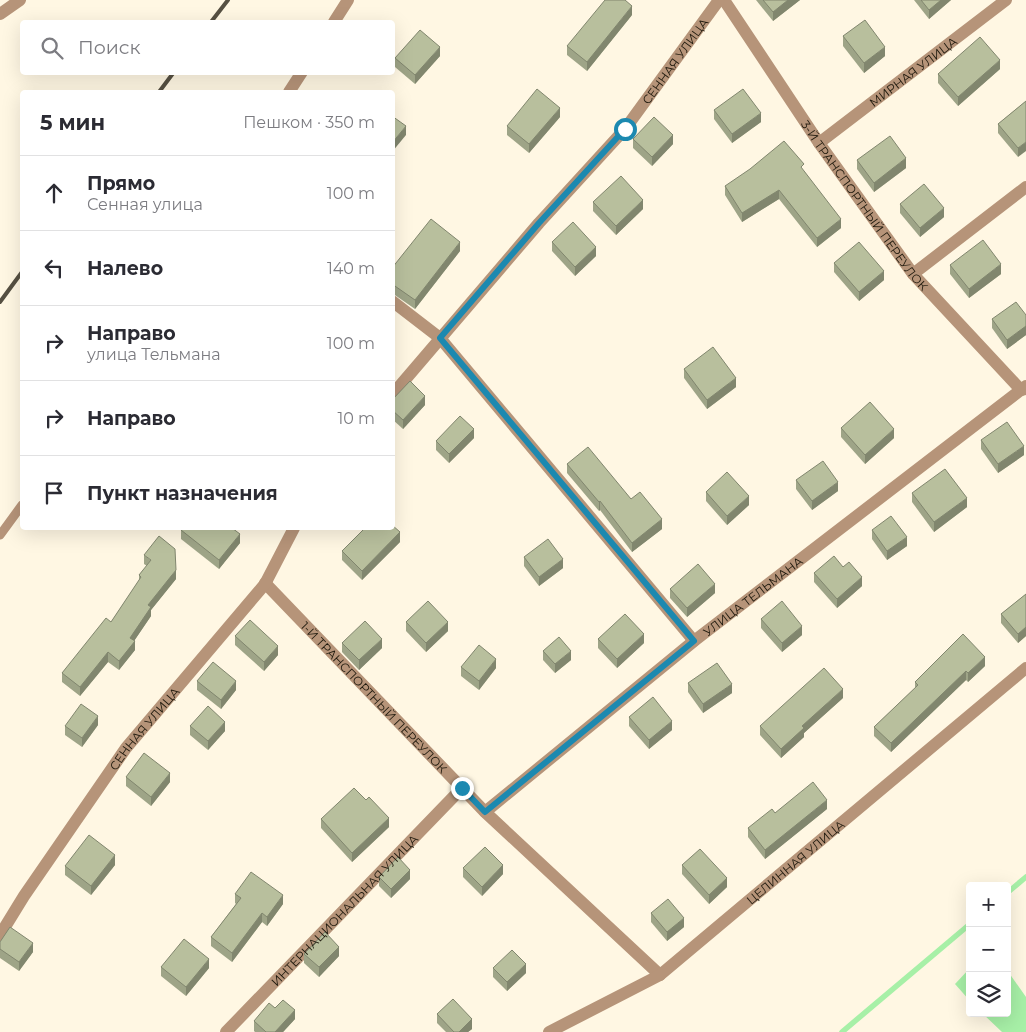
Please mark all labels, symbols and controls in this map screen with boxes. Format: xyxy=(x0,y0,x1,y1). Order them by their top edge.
street label: СЕННАЯ УЛИЦА xyxy=(638,15,711,107)
search box xyxy=(20,20,395,75)
street label: МИРНАЯ УЛИЦА xyxy=(866,33,960,110)
icon: search xyxy=(38,34,66,62)
text: Поиск xyxy=(78,36,141,59)
text: 5 мин xyxy=(40,110,105,135)
text: Пешком · 350 m xyxy=(243,113,375,132)
street label: 3-Й ТРАНСПОРТНЫЙ ПЕРЕУЛОК xyxy=(798,117,932,294)
route start xyxy=(614,118,637,141)
text: Прямо xyxy=(87,172,155,195)
icon: ahead xyxy=(40,179,68,207)
text: 100 m xyxy=(327,184,375,203)
text: Сенная улица xyxy=(87,195,203,214)
icon: left xyxy=(40,254,68,282)
text: Налево xyxy=(87,257,163,280)
text: 140 m xyxy=(327,259,375,278)
text: Направо xyxy=(87,322,176,345)
icon: right xyxy=(40,329,68,357)
text: 100 m xyxy=(327,334,375,353)
text: улица Тельмана xyxy=(87,345,221,364)
icon: right xyxy=(40,404,68,432)
text: Направо xyxy=(87,407,176,430)
text: 10 m xyxy=(337,409,375,428)
icon: arrive xyxy=(40,479,68,507)
text: Пункт назначения xyxy=(87,482,278,505)
street label: УЛИЦА ТЕЛЬМАНА xyxy=(700,553,805,639)
street label: 1-Й ТРАНСПОРТНЫЙ ПЕРЕУЛОК xyxy=(298,618,451,776)
street label: СЕННАЯ УЛИЦА xyxy=(106,684,182,773)
route end xyxy=(451,777,474,800)
street label: ЦЕЛИННАЯ УЛИЦА xyxy=(743,816,847,907)
street label: ИНТЕРНАЦИОНАЛЬНАЯ УЛИЦА xyxy=(267,831,421,989)
map controls xyxy=(966,882,1011,1017)
button: + xyxy=(966,882,1011,927)
button: − xyxy=(966,927,1011,972)
button: layers xyxy=(966,972,1011,1017)

